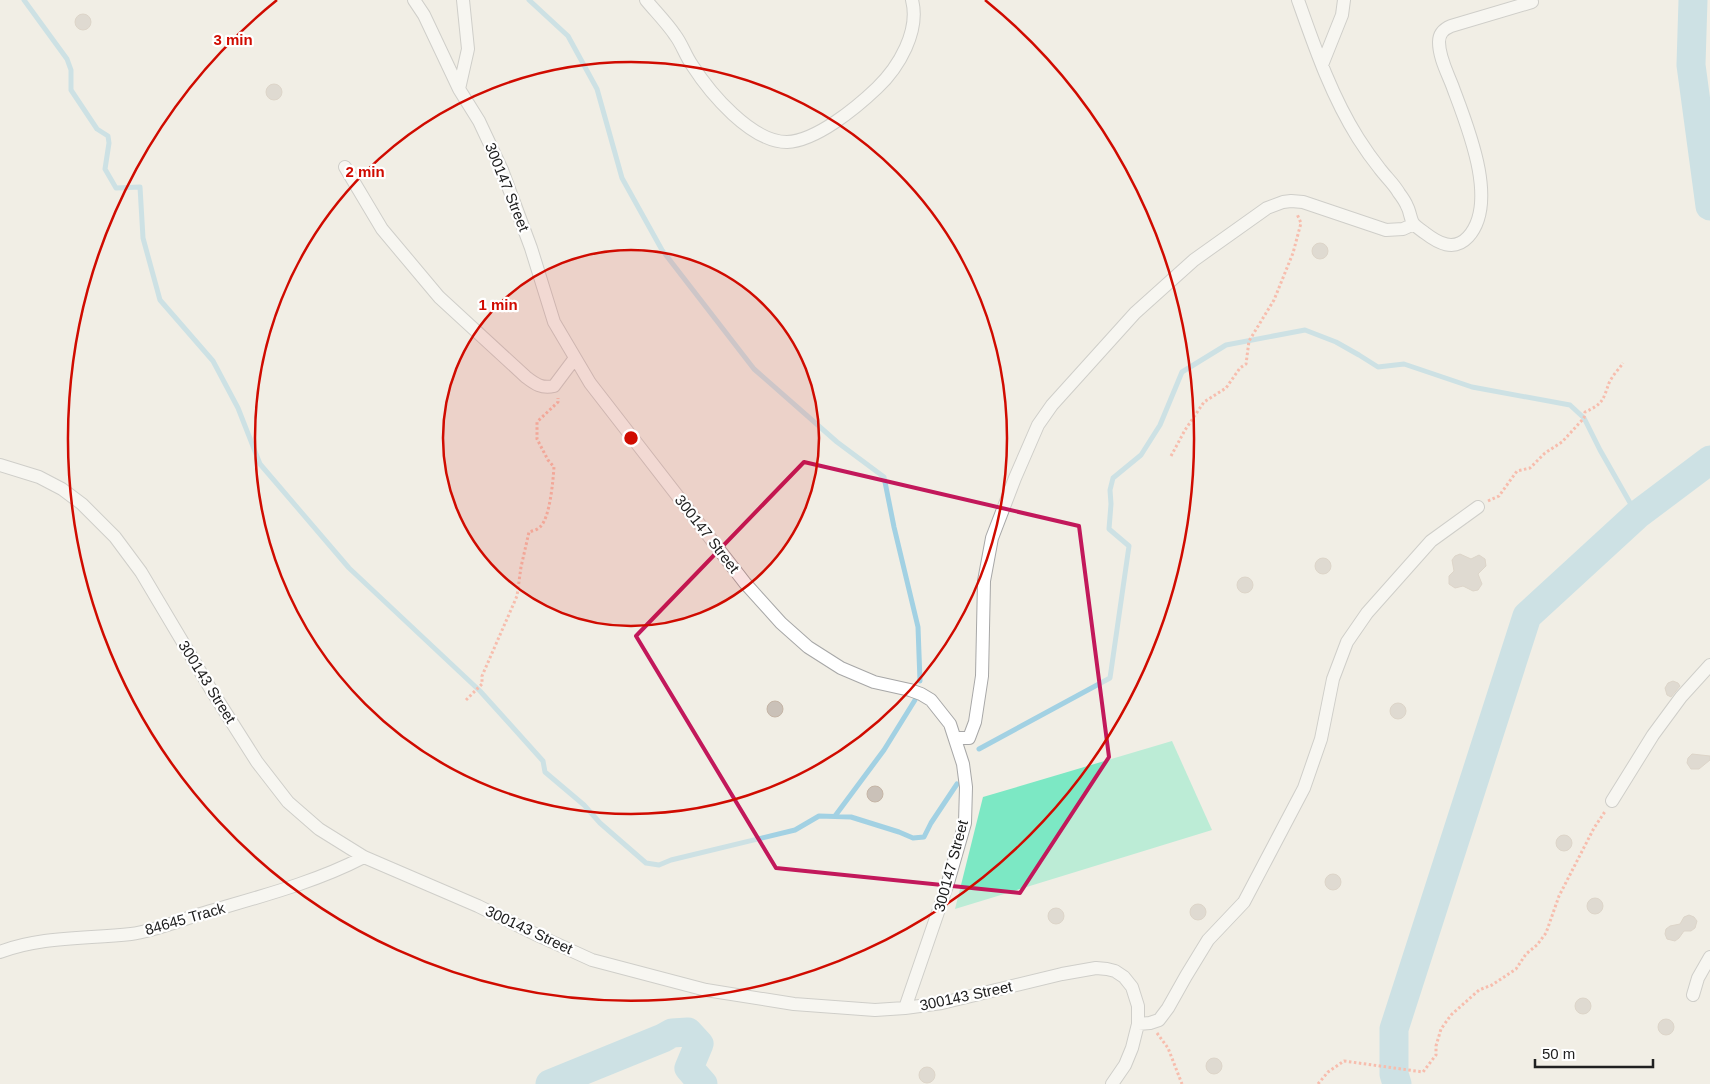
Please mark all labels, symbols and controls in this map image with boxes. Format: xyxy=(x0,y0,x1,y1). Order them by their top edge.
text: 3 min xyxy=(213,31,253,48)
street label: 300147 Street xyxy=(482,140,533,234)
text: 2 min xyxy=(345,163,385,180)
text: 1 min xyxy=(478,296,518,313)
centre of rings xyxy=(622,429,640,447)
street label: 300147 Street xyxy=(672,491,744,577)
street label: 300143 Street xyxy=(175,637,240,727)
street label: 300147 Street xyxy=(930,817,971,914)
street label: 84645 Track xyxy=(143,899,227,938)
street label: 300143 Street xyxy=(483,902,576,958)
street label: 300143 Street xyxy=(918,977,1015,1014)
scale bar xyxy=(1535,1036,1652,1068)
text: 50 m xyxy=(1542,1045,1575,1062)

